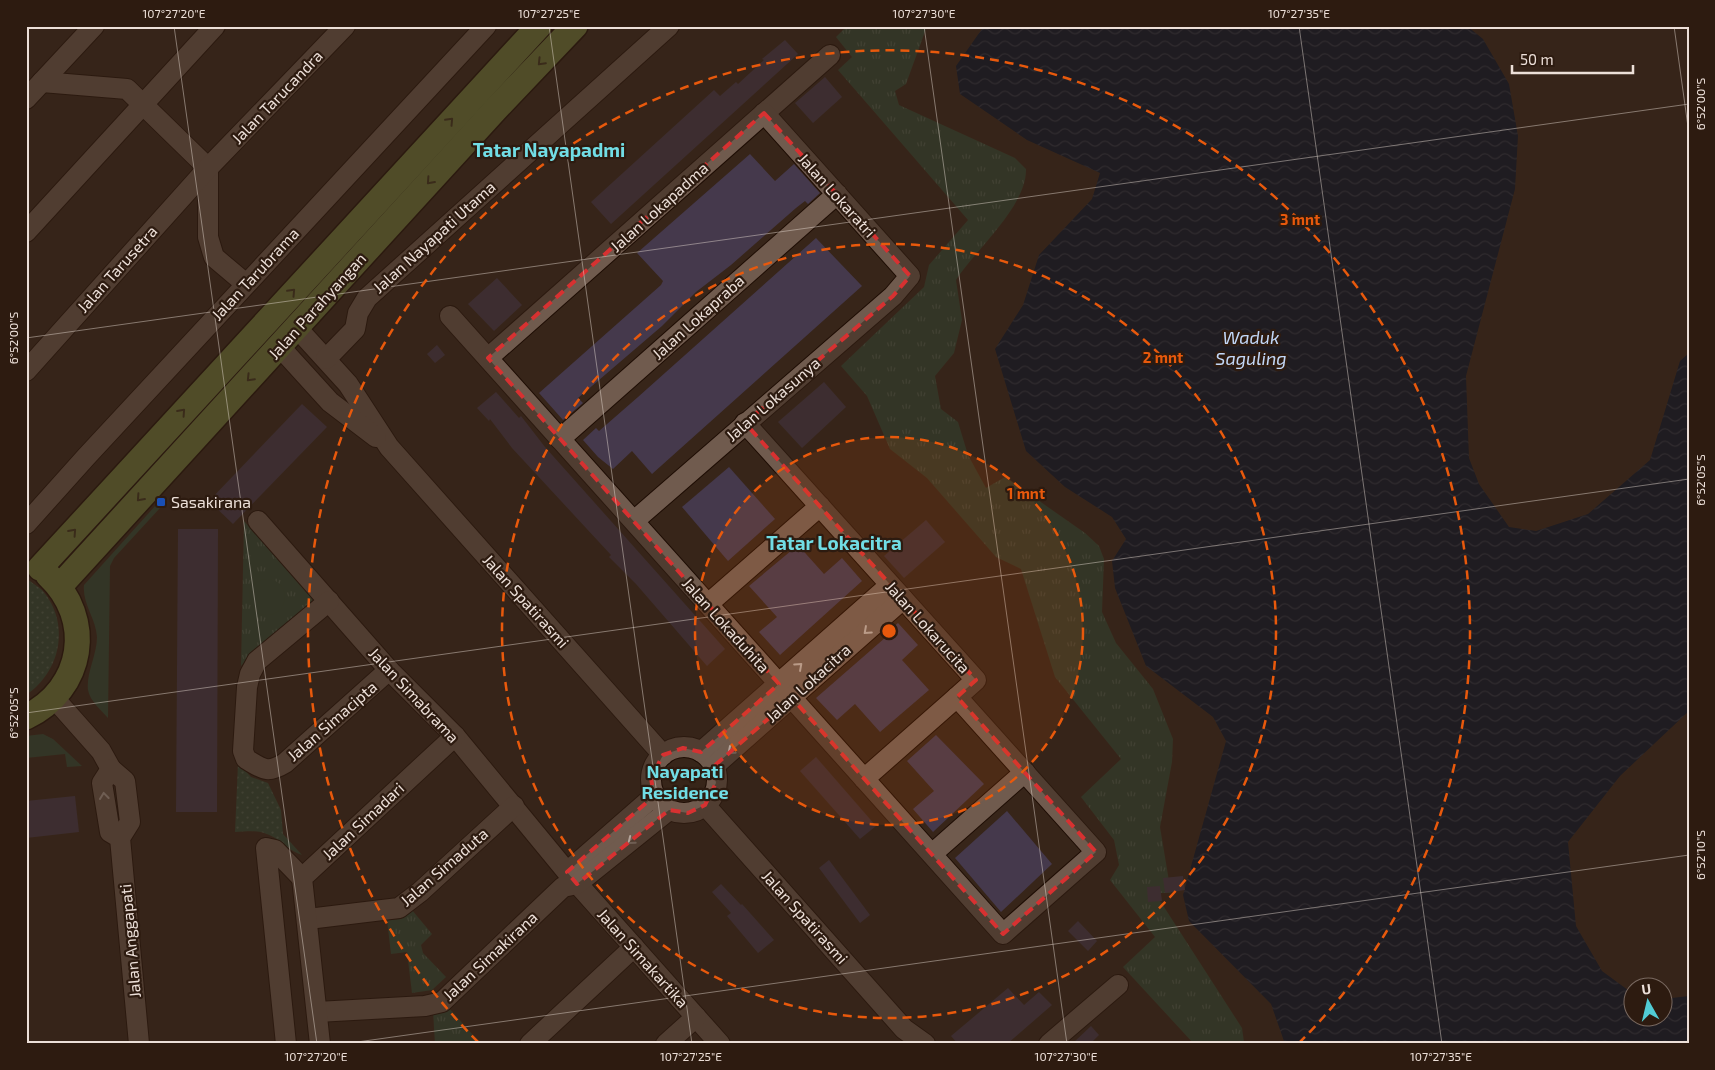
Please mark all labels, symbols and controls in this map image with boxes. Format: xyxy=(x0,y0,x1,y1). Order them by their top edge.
text: 107°27'20"E xyxy=(143,6,206,20)
text: 107°27'25"E xyxy=(518,6,580,20)
text: 107°27'30"E xyxy=(893,6,956,20)
text: 107°27'35"E xyxy=(1268,6,1330,20)
scale bar xyxy=(1512,42,1634,74)
street label: Jalan Tarucandra xyxy=(227,46,326,147)
text: 50 m xyxy=(1520,50,1554,68)
one-way arrow xyxy=(538,56,547,65)
text: 6°52'00"S xyxy=(1693,78,1707,130)
one-way arrow xyxy=(444,118,453,127)
district label: Tatar Nayapadmi xyxy=(473,138,625,162)
street label: Jalan Lokaratri xyxy=(795,149,880,241)
street label: Jalan Lokapadma xyxy=(606,158,711,255)
one-way arrow xyxy=(427,175,436,184)
street label: Jalan Nayapati Utama xyxy=(369,177,499,297)
text: 3 mnt xyxy=(1280,210,1320,228)
street label: Jalan Tarusetra xyxy=(73,221,161,316)
street label: Jalan Tarubrama xyxy=(207,223,302,324)
street label: Jalan Parahyangan xyxy=(264,249,369,363)
street label: Jalan Lokapraba xyxy=(648,270,748,363)
one-way arrow xyxy=(287,289,296,298)
text: 6°52'00"S xyxy=(6,312,20,364)
water label: Waduk Saguling xyxy=(1215,326,1287,369)
text: 2 mnt xyxy=(1143,348,1183,366)
street label: Jalan Lokasunya xyxy=(722,353,824,445)
one-way arrow xyxy=(247,372,256,381)
one-way arrow xyxy=(176,408,185,417)
text: 6°52'05"S xyxy=(1693,454,1707,506)
text: 1 mnt xyxy=(1007,484,1045,502)
one-way arrow xyxy=(137,492,146,501)
place label: Sasakirana xyxy=(171,492,251,511)
marker: Sasakirana xyxy=(155,496,167,508)
one-way arrow xyxy=(67,528,76,537)
district label: Tatar Lokacitra xyxy=(766,531,902,554)
street label: Jalan Spatirasmi xyxy=(479,550,573,651)
street label: Jalan Lokaduhita xyxy=(679,573,774,676)
street label: Jalan Lokarucita xyxy=(882,577,975,677)
centre of rings xyxy=(880,622,898,640)
one-way arrow xyxy=(863,626,872,635)
street label: Jalan Lokacitra xyxy=(761,639,854,726)
street label: Jalan Simabrama xyxy=(365,643,463,746)
one-way arrow xyxy=(793,663,802,672)
street label: Jalan Simacipta xyxy=(283,677,380,765)
text: 6°52'05"S xyxy=(6,687,20,739)
one-way arrow xyxy=(728,746,737,755)
district label: Nayapati Residence xyxy=(641,760,729,803)
street label: Jalan Simadari xyxy=(318,778,407,863)
one-way arrow xyxy=(99,792,109,801)
street label: Jalan Simaduta xyxy=(396,824,491,910)
text: 6°52'10"S xyxy=(1693,830,1707,880)
one-way arrow xyxy=(628,835,637,843)
street label: Jalan Spatirasmi xyxy=(758,866,852,967)
street label: Jalan Anggapati xyxy=(115,883,144,999)
street label: Jalan Simakartika xyxy=(594,904,693,1011)
street label: Jalan Simakirana xyxy=(439,907,541,1004)
north arrow xyxy=(1622,978,1672,1028)
text: U xyxy=(1640,980,1652,998)
text: 107°27'20"E xyxy=(285,1049,348,1063)
text: 107°27'25"E xyxy=(660,1049,722,1063)
text: 107°27'30"E xyxy=(1035,1049,1098,1063)
text: 107°27'35"E xyxy=(1410,1049,1472,1063)

